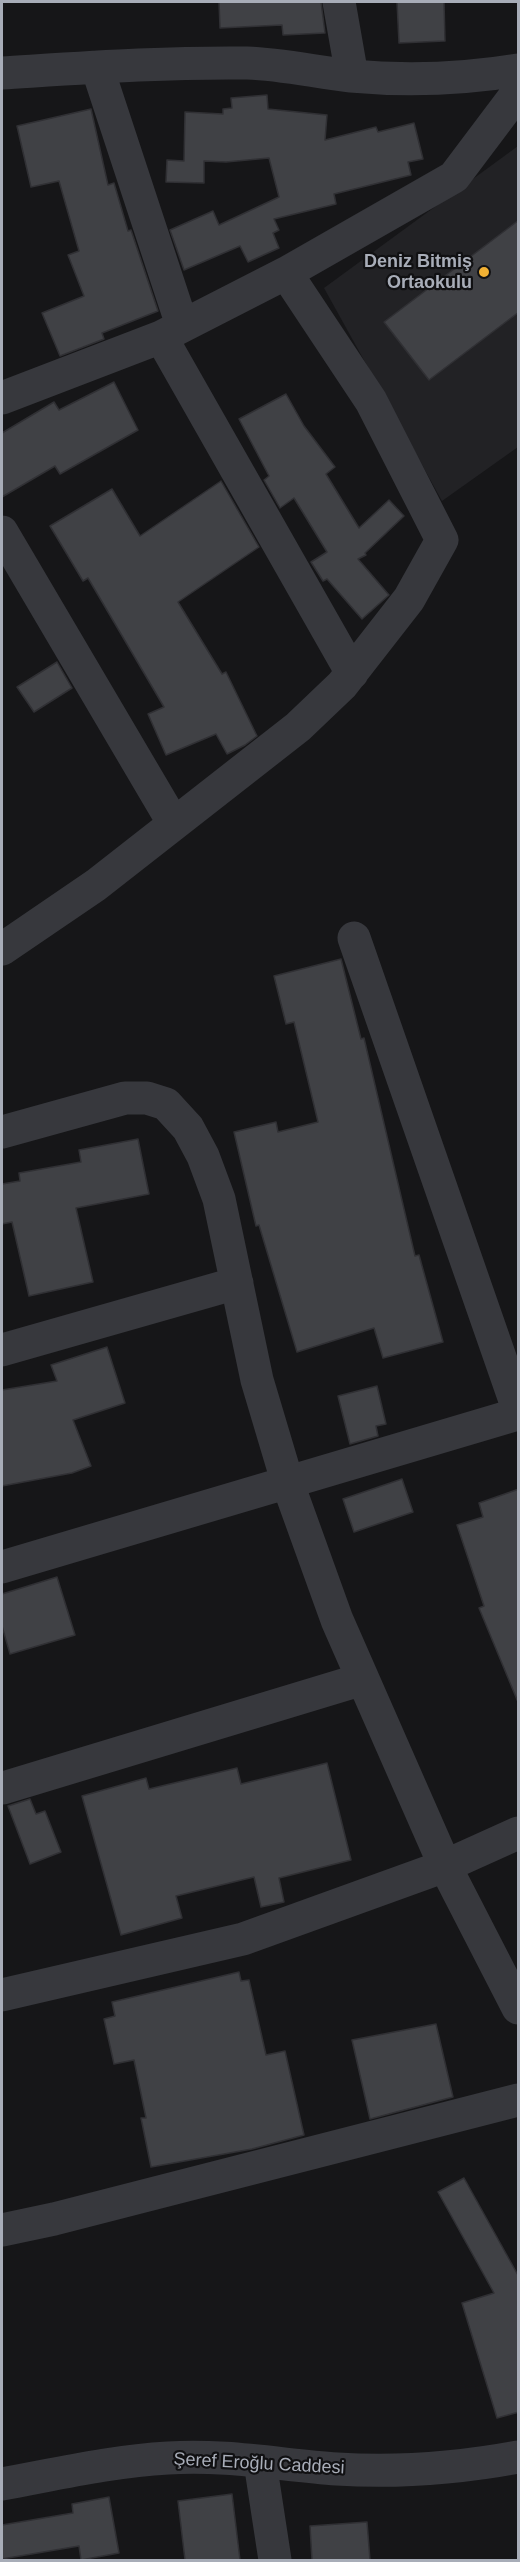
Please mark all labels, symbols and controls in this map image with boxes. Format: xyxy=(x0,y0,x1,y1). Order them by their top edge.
place label: Deniz Bitmiş Ortaokulu xyxy=(364,251,472,294)
marker: Deniz Bitmiş Ortaokulu xyxy=(477,265,491,279)
street label: Şeref Eroğlu Caddesi xyxy=(173,2449,345,2479)

